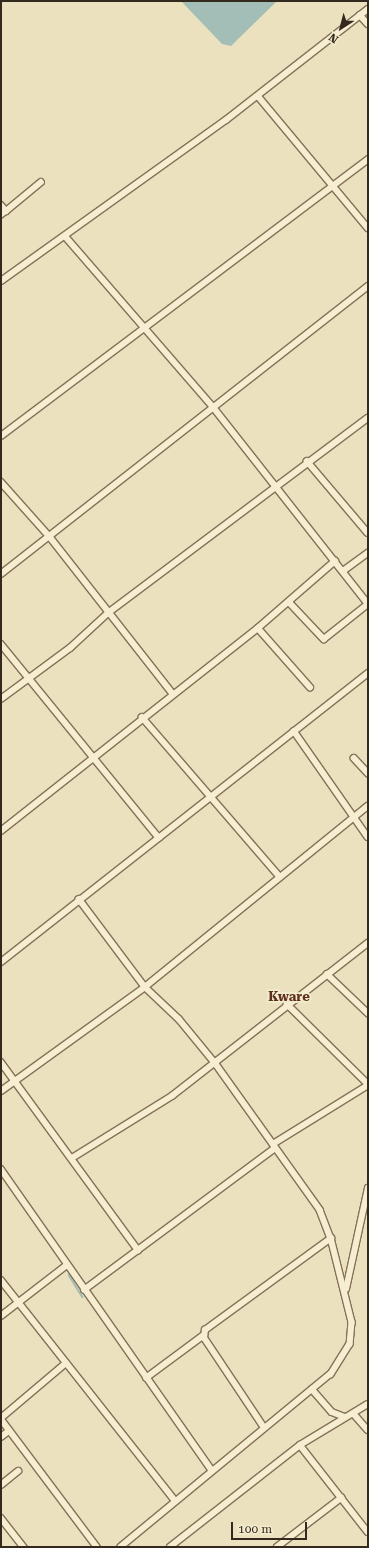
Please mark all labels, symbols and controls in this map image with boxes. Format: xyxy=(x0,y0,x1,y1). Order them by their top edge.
north arrow xyxy=(321,8,361,48)
text: N xyxy=(326,30,341,46)
district label: Kware xyxy=(268,989,310,1005)
scale bar xyxy=(233,1514,309,1540)
text: 100 m xyxy=(238,1522,272,1536)

